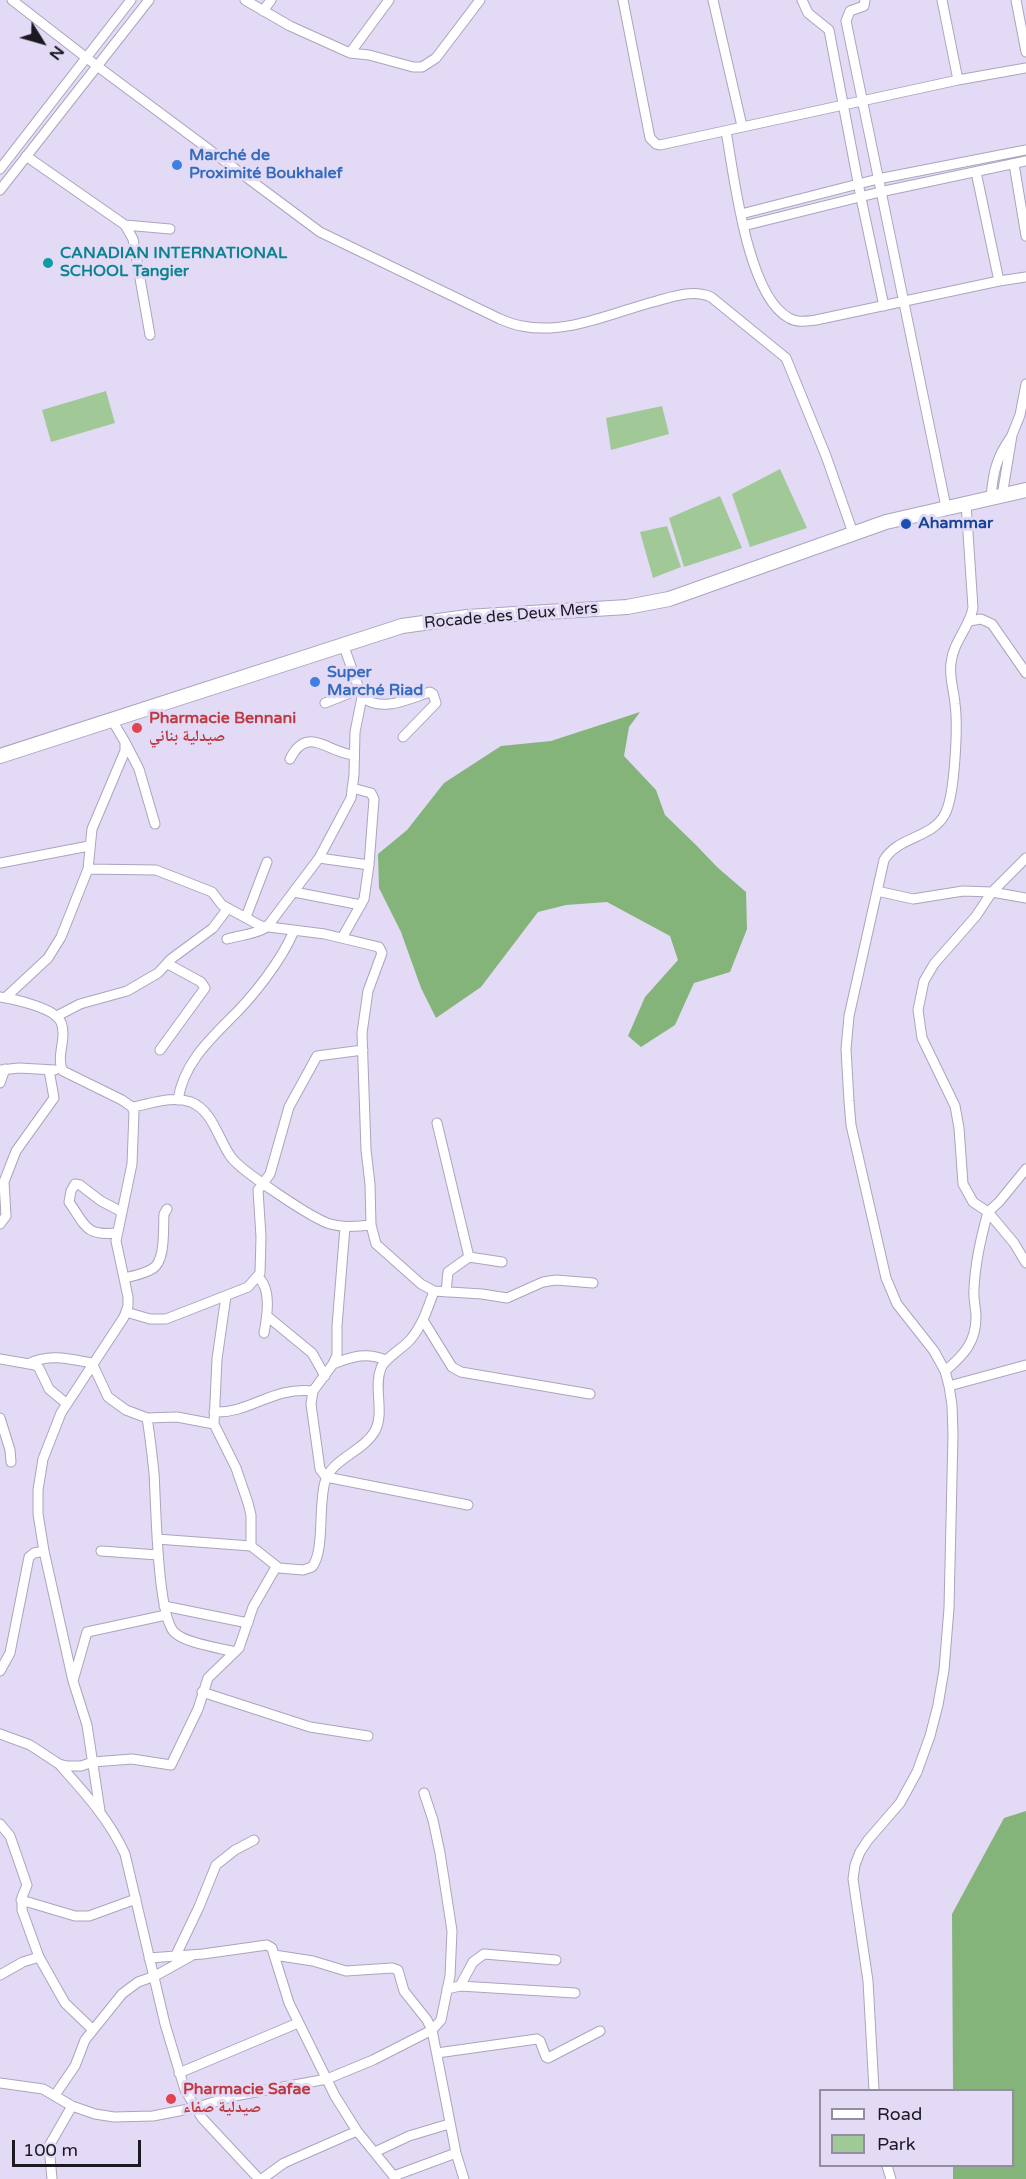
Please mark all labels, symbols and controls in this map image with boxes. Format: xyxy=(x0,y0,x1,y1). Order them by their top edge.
north arrow xyxy=(12,12,72,72)
text: N xyxy=(45,42,68,64)
place label: Marché de Proximité Boukhalef xyxy=(189,146,343,184)
marker: Marché de Proximité Boukhalef xyxy=(170,158,184,172)
place label: CANADIAN INTERNATIONAL SCHOOL Tangier xyxy=(60,244,287,282)
marker: CANADIAN INTERNATIONAL SCHOOL Tangier xyxy=(41,256,55,270)
place label: Ahammar xyxy=(918,514,993,534)
marker: Ahammar xyxy=(899,517,913,531)
street label: Rocade des Deux Mers xyxy=(423,599,599,633)
place label: Super Marché Riad xyxy=(327,663,423,701)
marker: Super Marché Riad xyxy=(308,675,322,689)
place label: Pharmacie Bennani صيدلية بناني xyxy=(149,709,296,747)
marker: Pharmacie Bennani صيدلية بناني xyxy=(130,721,144,735)
place label: Pharmacie Safae صيدلية صفاء xyxy=(183,2080,310,2118)
legend xyxy=(819,2089,1014,2167)
marker: Pharmacie Safae صيدلية صفاء xyxy=(164,2092,178,2106)
text: Road xyxy=(877,2103,922,2125)
scale bar xyxy=(15,2128,144,2166)
text: Park xyxy=(877,2133,915,2155)
text: 100 m xyxy=(23,2139,78,2161)

